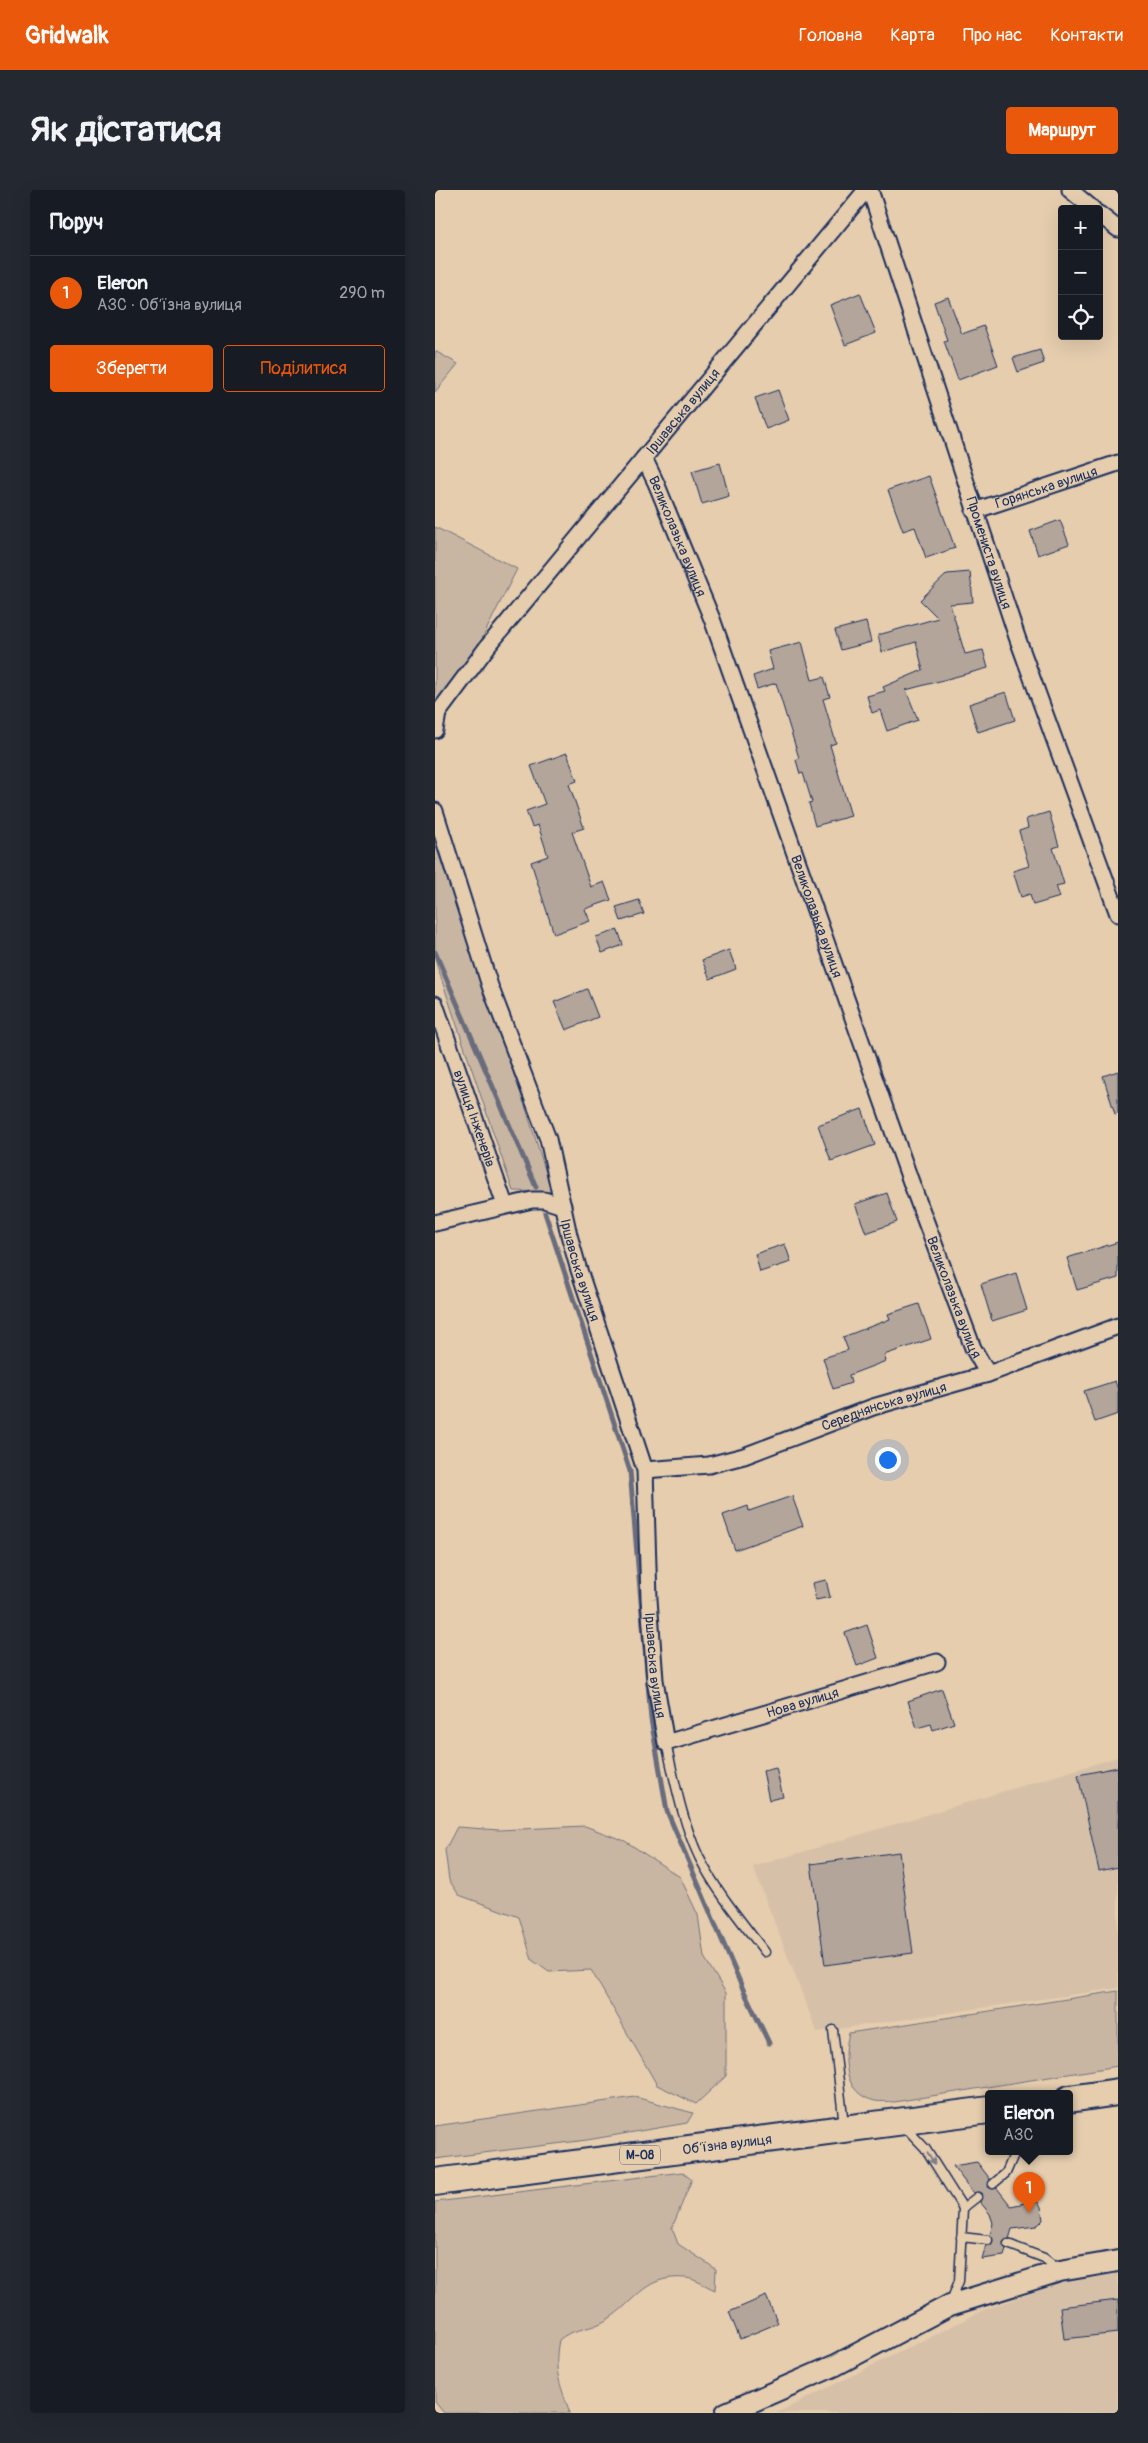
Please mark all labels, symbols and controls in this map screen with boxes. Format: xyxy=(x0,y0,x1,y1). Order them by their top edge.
text: Gridwalk xyxy=(25,21,109,50)
text: Головна xyxy=(799,24,862,47)
text: Карта xyxy=(890,24,935,47)
text: Про нас xyxy=(963,24,1022,47)
text: Контакти xyxy=(1050,24,1123,47)
button: Маршрут xyxy=(1006,107,1118,154)
text: Як дістатися xyxy=(30,108,221,152)
map controls xyxy=(1058,205,1103,340)
button: + xyxy=(1058,205,1103,250)
text: Поруч xyxy=(50,209,103,236)
button: − xyxy=(1058,250,1103,295)
text: Eleron xyxy=(97,271,148,295)
text: 1 xyxy=(63,283,69,303)
text: 290 m xyxy=(339,283,385,303)
text: АЗС · Обʼїзна вулиця xyxy=(97,295,242,315)
button: locate xyxy=(1058,295,1103,340)
button: Зберегти xyxy=(50,345,213,392)
button: Поділитися xyxy=(223,345,385,392)
street label: Іршавська вулиця xyxy=(643,365,724,458)
street label: Горянська вулиця xyxy=(993,463,1100,512)
street label: Великолазька вулиця xyxy=(645,473,710,599)
street label: Промениста вулиця xyxy=(962,495,1015,611)
street label: Великолазька вулиця xyxy=(787,853,846,980)
street label: вулиця Інженерів xyxy=(450,1068,499,1169)
street label: Іршавська вулиця xyxy=(557,1217,603,1323)
street label: Великолазька вулиця xyxy=(923,1234,985,1361)
street label: Середнянська вулиця xyxy=(819,1378,948,1435)
your location xyxy=(875,1447,901,1473)
street label: Іршавська вулиця xyxy=(641,1612,669,1719)
street label: Нова вулиця xyxy=(764,1684,841,1722)
popup xyxy=(985,2090,1073,2155)
text: Eleron xyxy=(1004,2101,1054,2125)
text: АЗС xyxy=(1004,2125,1033,2145)
street label: Обʼїзна вулиця xyxy=(681,2131,773,2158)
road number: М-08 xyxy=(620,2146,660,2164)
one-way arrow xyxy=(926,2152,936,2165)
pin: 1 xyxy=(1013,2172,1045,2213)

